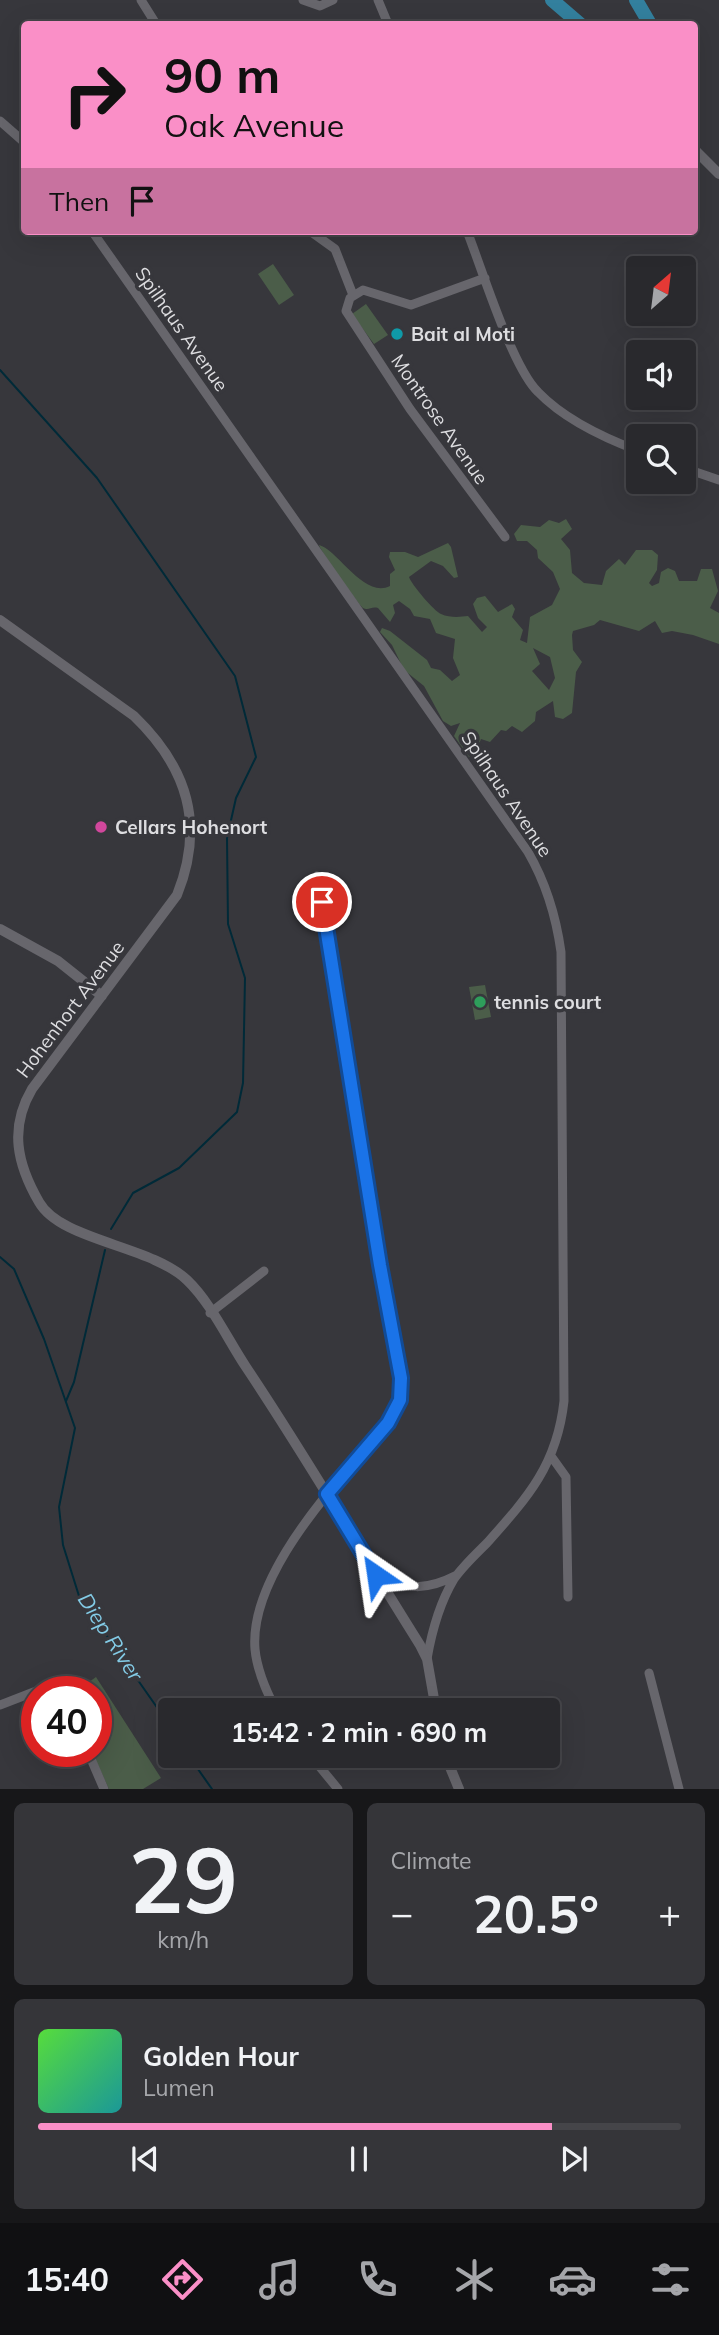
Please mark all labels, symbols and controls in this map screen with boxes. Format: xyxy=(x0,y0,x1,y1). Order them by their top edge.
text: 90 m xyxy=(164,44,280,105)
icon: right xyxy=(49,49,140,140)
text: Oak Avenue xyxy=(164,105,344,145)
icon: arrive xyxy=(123,182,161,220)
text: Then xyxy=(49,185,109,218)
north arrow xyxy=(626,256,696,326)
map controls xyxy=(626,256,696,494)
street label: Spilhaus Avenue xyxy=(130,262,234,396)
place label: Bait al Moti xyxy=(411,322,515,346)
marker: Bait al Moti xyxy=(389,326,405,342)
button: sound xyxy=(626,340,696,410)
street label: Montrose Avenue xyxy=(386,349,494,489)
button: search xyxy=(626,424,696,494)
street label: Spilhaus Avenue xyxy=(456,727,558,861)
place label: Cellars Hohenort xyxy=(115,815,267,839)
marker: Cellars Hohenort xyxy=(93,819,109,835)
pin xyxy=(292,872,352,932)
icon: arrive xyxy=(303,883,341,921)
street label: Hohenhort Avenue xyxy=(11,936,129,1082)
place label: tennis court xyxy=(494,990,601,1014)
marker: tennis court xyxy=(472,994,488,1010)
position arrow xyxy=(339,1538,413,1612)
water label: Diep River xyxy=(73,1588,150,1687)
speed limit sign: 40 xyxy=(21,1676,112,1767)
text: 15:42 · 2 min · 690 m xyxy=(231,1716,487,1749)
text: 29 xyxy=(129,1822,238,1936)
text: Climate xyxy=(391,1846,472,1875)
text: 20.5° xyxy=(473,1881,599,1946)
text: − xyxy=(391,1889,413,1937)
text: + xyxy=(658,1889,681,1937)
text: km/h xyxy=(157,1925,209,1954)
text: Golden Hour xyxy=(143,2040,299,2073)
text: Lumen xyxy=(143,2073,215,2102)
icon: previous xyxy=(126,2140,164,2178)
icon: pause xyxy=(340,2140,378,2178)
icon: next xyxy=(555,2140,593,2178)
icon: directions xyxy=(158,2255,207,2304)
icon: music xyxy=(255,2255,304,2304)
icon: phone xyxy=(353,2255,402,2304)
icon: climate xyxy=(450,2255,499,2304)
icon: car xyxy=(548,2255,597,2304)
icon: filters xyxy=(646,2255,695,2304)
text: 15:40 xyxy=(24,2259,109,2299)

